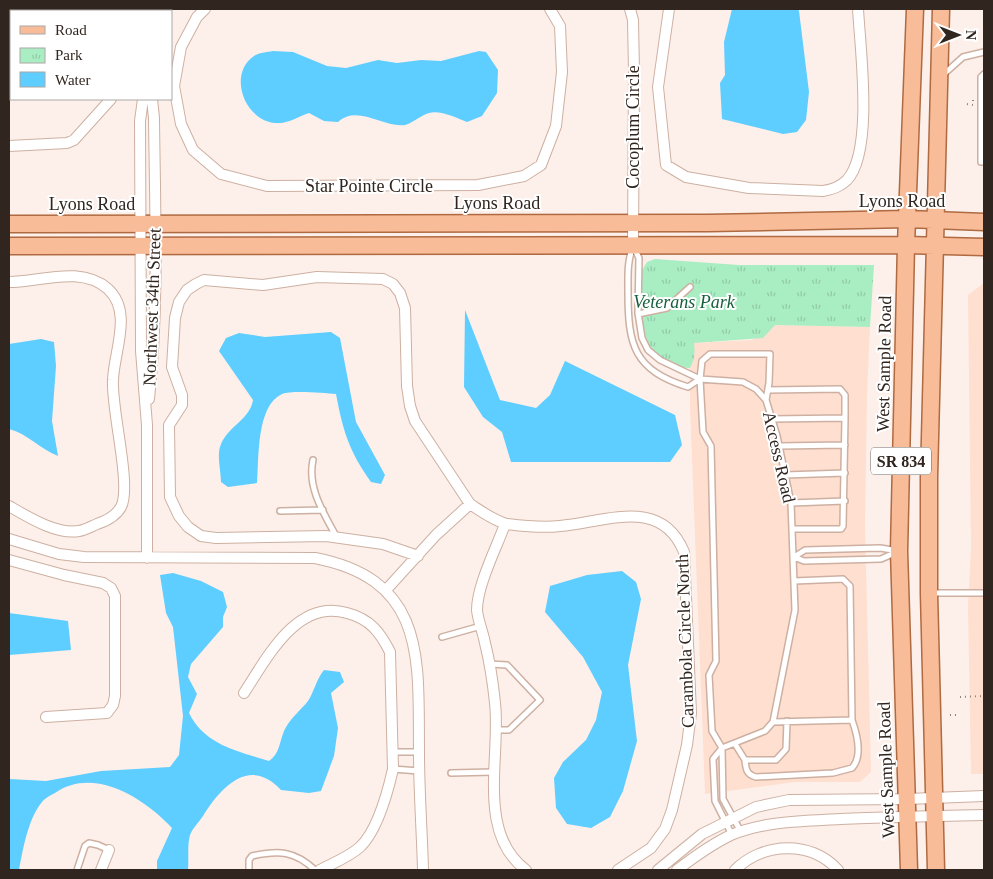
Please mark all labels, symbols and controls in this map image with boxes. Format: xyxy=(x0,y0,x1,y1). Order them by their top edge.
legend xyxy=(10,10,172,100)
north arrow xyxy=(933,10,983,60)
text: Road xyxy=(55,22,87,38)
text: N xyxy=(963,30,978,40)
text: Park xyxy=(55,47,83,63)
street label: Cocoplum Circle xyxy=(623,65,643,189)
text: Water xyxy=(55,72,90,88)
street label: Star Pointe Circle xyxy=(305,176,433,196)
street label: Lyons Road xyxy=(859,191,945,211)
street label: Lyons Road xyxy=(454,193,540,213)
street label: Lyons Road xyxy=(49,194,135,214)
street label: Northwest 34th Street xyxy=(139,228,165,386)
park label: Veterans Park xyxy=(633,292,736,312)
street label: West Sample Road xyxy=(873,296,895,432)
street label: Access Road xyxy=(759,409,799,505)
road number: SR 834 xyxy=(871,448,931,474)
street label: Carambola Circle North xyxy=(672,554,698,728)
street label: West Sample Road xyxy=(874,701,898,839)

